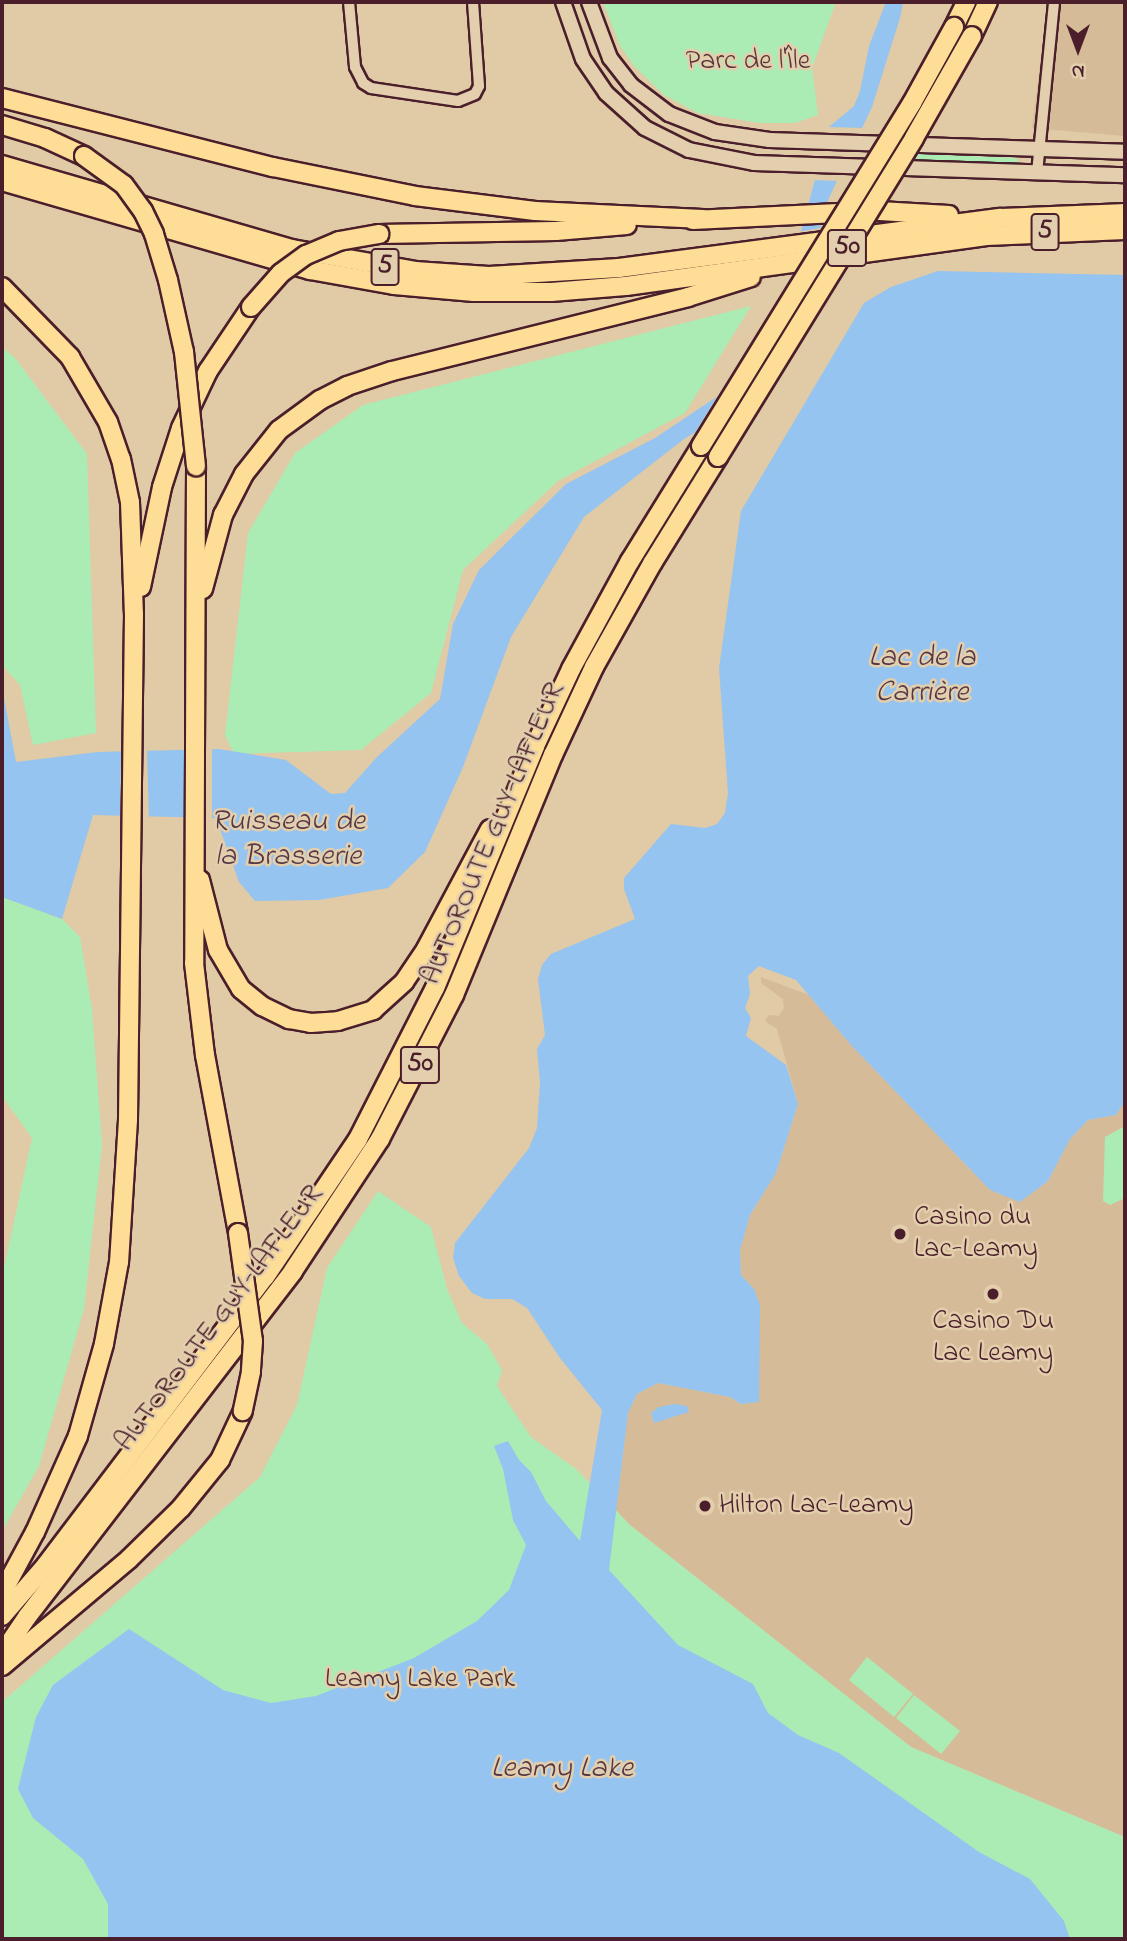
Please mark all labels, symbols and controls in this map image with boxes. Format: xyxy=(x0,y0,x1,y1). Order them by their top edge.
north arrow xyxy=(1043,14,1113,84)
park label: Parc de l'Île xyxy=(686,45,810,79)
text: N xyxy=(1072,57,1084,84)
road number: 5 xyxy=(1029,210,1061,255)
road number: 50 xyxy=(826,226,868,270)
road number: 5 xyxy=(369,244,401,290)
water label: Lac de la Carrière xyxy=(868,640,976,710)
street label: AUTOROUTE GUY-LAFLEUR xyxy=(415,678,573,990)
water label: Ruisseau de la Brasserie xyxy=(211,804,365,874)
road number: 50 xyxy=(399,1042,441,1088)
street label: AUTOROUTE GUY-LAFLEUR xyxy=(109,1179,331,1459)
place label: Casino du Lac-Leamy xyxy=(914,1201,1038,1267)
marker: Casino du Lac-Leamy xyxy=(892,1226,908,1242)
marker: Casino Du Lac Leamy xyxy=(985,1286,1001,1302)
place label: Casino Du Lac Leamy xyxy=(932,1305,1054,1371)
place label: Hilton Lac-Leamy xyxy=(719,1489,914,1523)
marker: Hilton Lac-Leamy xyxy=(697,1498,713,1514)
park label: Leamy Lake Park xyxy=(325,1663,515,1697)
water label: Leamy Lake xyxy=(491,1751,633,1787)

